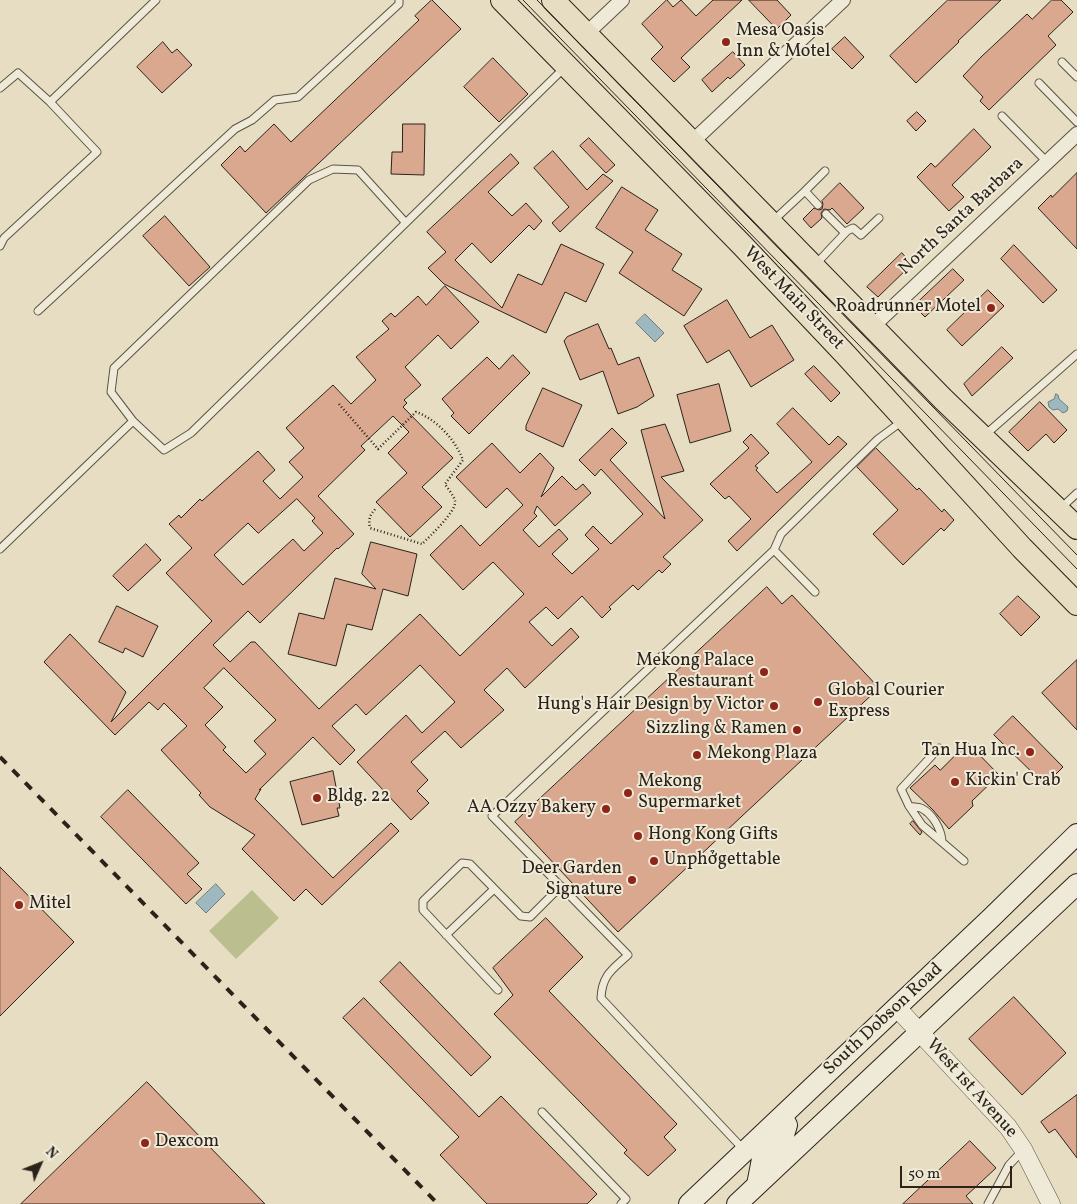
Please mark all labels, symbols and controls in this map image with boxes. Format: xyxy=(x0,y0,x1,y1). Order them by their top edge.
place label: Mesa Oasis Inn & Motel xyxy=(736,21,830,64)
marker: Mesa Oasis Inn & Motel xyxy=(720,36,732,48)
street label: North Santa Barbara xyxy=(895,154,1029,280)
street label: West Main Street xyxy=(738,243,848,355)
place label: Roadrunner Motel xyxy=(835,297,981,319)
marker: Roadrunner Motel xyxy=(985,302,997,314)
place label: Mekong Palace Restaurant xyxy=(636,651,754,694)
marker: Mekong Palace Restaurant xyxy=(758,666,770,678)
place label: Global Courier Express xyxy=(828,681,944,724)
place label: Hung's Hair Design by Victor xyxy=(537,695,764,717)
marker: Global Courier Express xyxy=(812,696,824,708)
marker: Hung's Hair Design by Victor xyxy=(768,700,780,712)
place label: Sizzling & Ramen xyxy=(646,719,787,741)
marker: Sizzling & Ramen xyxy=(791,724,803,736)
place label: Tan Hua Inc. xyxy=(922,741,1020,763)
place label: Mekong Plaza xyxy=(707,744,817,766)
marker: Tan Hua Inc. xyxy=(1024,746,1036,758)
marker: Mekong Plaza xyxy=(691,749,703,761)
place label: Kickin' Crab xyxy=(965,771,1061,793)
place label: Mekong Supermarket xyxy=(638,772,741,814)
marker: Kickin' Crab xyxy=(949,776,961,788)
place label: Bldg. 22 xyxy=(327,787,390,809)
marker: Mekong Supermarket xyxy=(622,787,634,799)
marker: Bldg. 22 xyxy=(311,792,323,804)
place label: AA Ozzy Bakery xyxy=(467,798,596,820)
marker: AA Ozzy Bakery xyxy=(600,803,612,815)
place label: Hong Kong Gifts xyxy=(648,825,778,847)
marker: Hong Kong Gifts xyxy=(632,830,644,842)
place label: Unphởgettable xyxy=(664,850,781,872)
marker: Unphởgettable xyxy=(648,855,660,867)
place label: Deer Garden Signature xyxy=(522,859,622,902)
marker: Deer Garden Signature xyxy=(626,874,638,886)
place label: Mitel xyxy=(29,894,71,916)
marker: Mitel xyxy=(13,899,25,911)
street label: South Dobson Road xyxy=(820,959,948,1081)
street label: West 1st Avenue xyxy=(921,1035,1021,1143)
place label: Dexcom xyxy=(155,1132,219,1154)
marker: Dexcom xyxy=(139,1137,151,1149)
north arrow xyxy=(15,1139,65,1189)
text: N xyxy=(41,1143,62,1163)
scale bar xyxy=(902,1156,1014,1188)
text: 50 m xyxy=(908,1164,940,1185)

